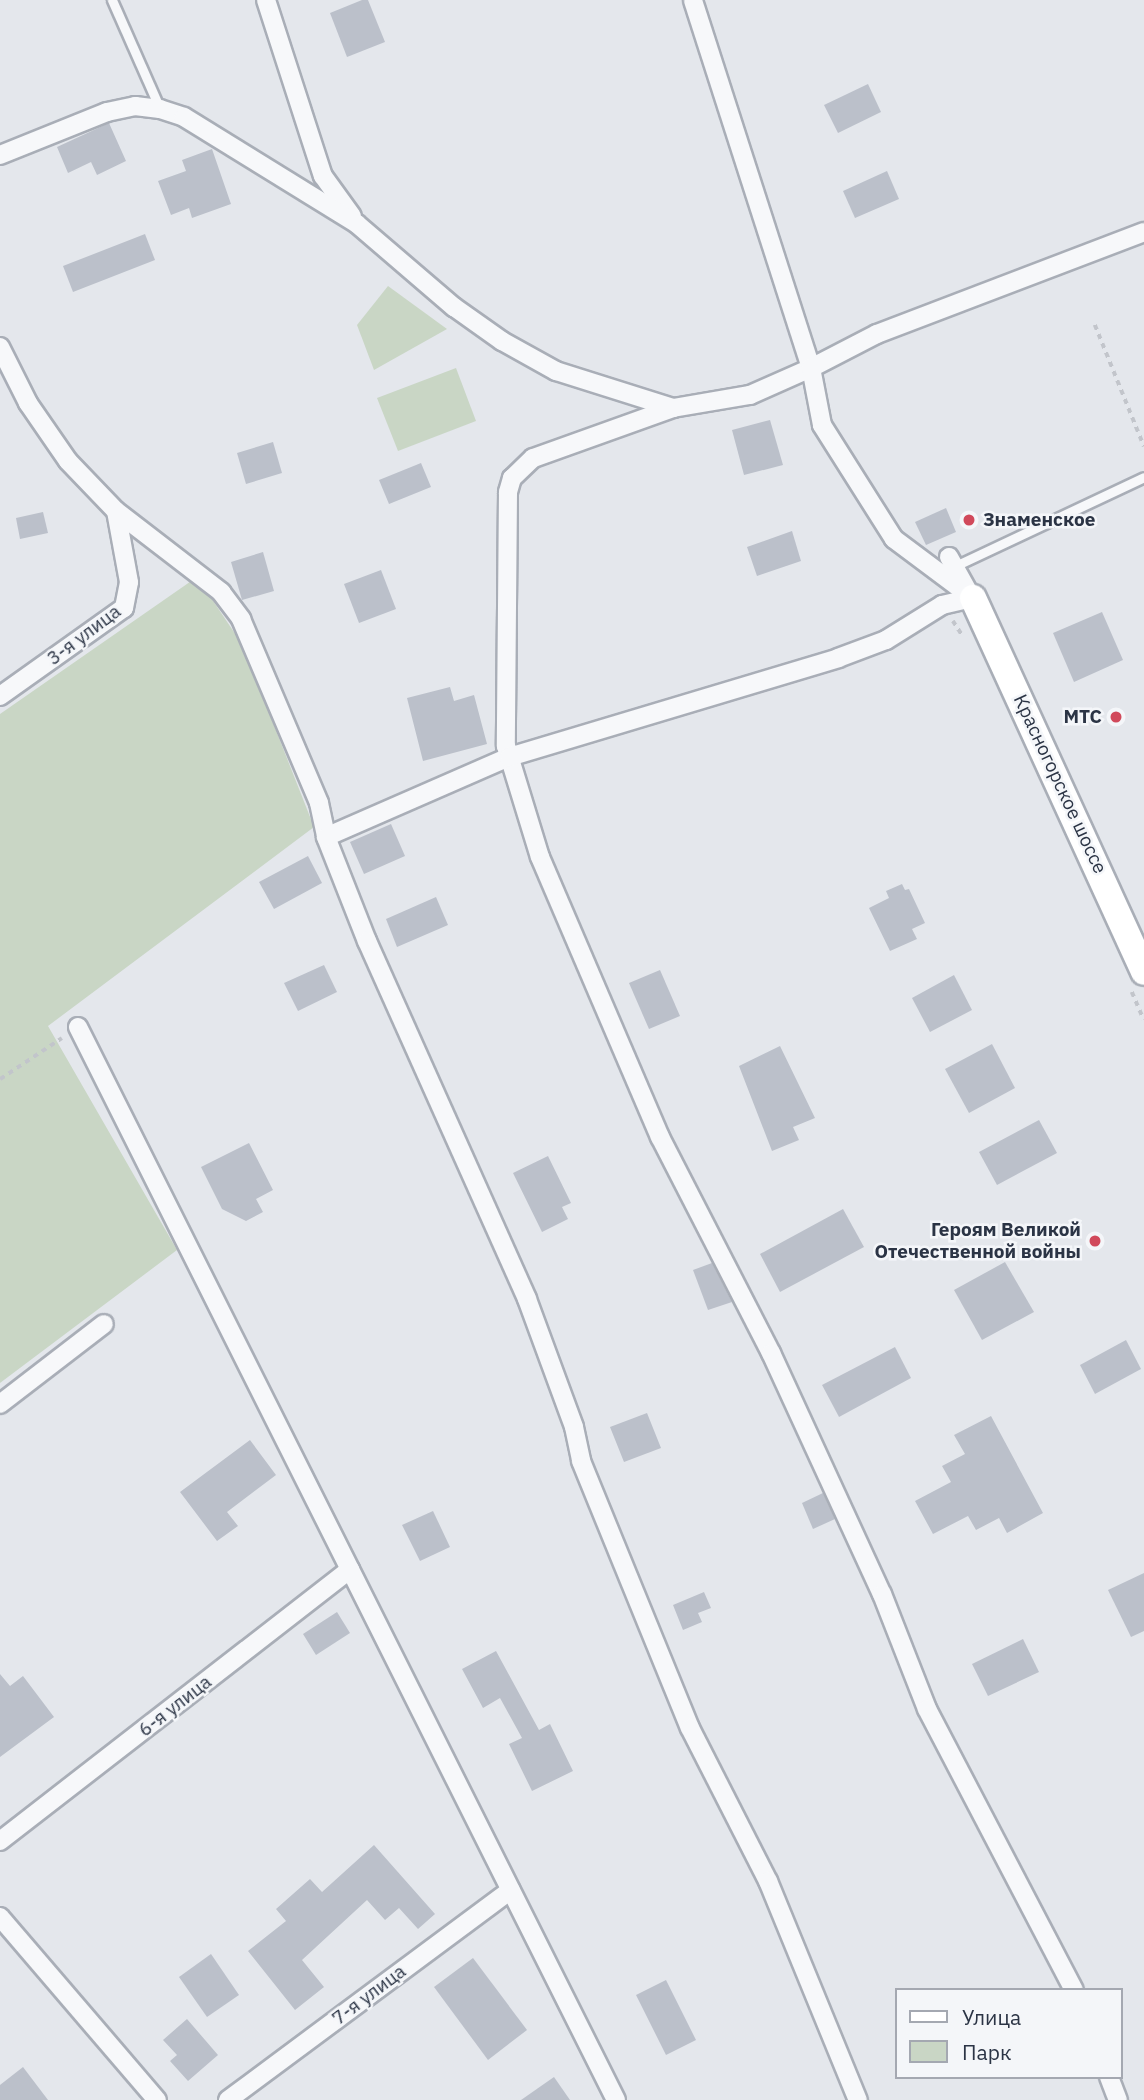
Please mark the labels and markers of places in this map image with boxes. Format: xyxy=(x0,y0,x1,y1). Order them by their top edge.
place label: Знаменское xyxy=(983,509,1095,531)
marker: Знаменское xyxy=(961,512,977,528)
place label: МТС xyxy=(1063,706,1102,728)
marker: МТС xyxy=(1108,709,1124,725)
place label: Героям Великой Отечественной войны xyxy=(875,1219,1081,1263)
marker: Героям Великой Отечественной войны xyxy=(1087,1233,1103,1249)

